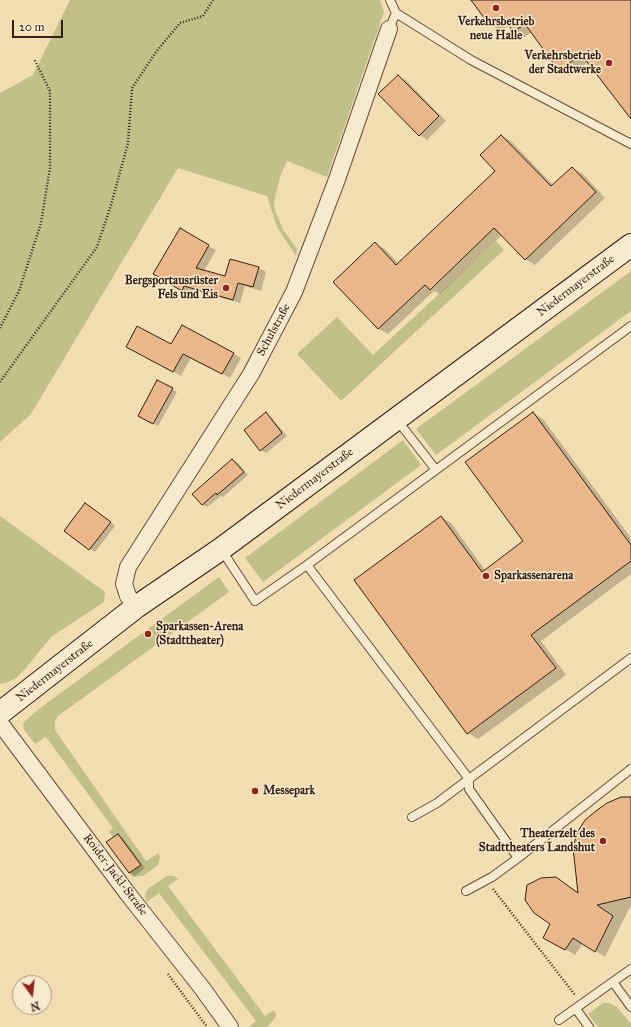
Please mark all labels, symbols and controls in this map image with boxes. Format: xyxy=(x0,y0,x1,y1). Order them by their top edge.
marker: Verkehrsbetrieb neue Halle xyxy=(491,3,501,13)
scale bar xyxy=(14,12,65,38)
place label: Verkehrsbetrieb neue Halle xyxy=(458,15,534,43)
text: 20 m xyxy=(19,20,45,34)
place label: Verkehrsbetrieb der Stadtwerke xyxy=(524,49,601,77)
marker: Verkehrsbetrieb der Stadtwerke xyxy=(604,58,614,68)
street label: Niedermayerstraße xyxy=(534,252,618,320)
place label: Bergsportausrüster Fels und Eis xyxy=(125,274,218,302)
marker: Bergsportausrüster Fels und Eis xyxy=(221,283,231,293)
street label: Schulstraße xyxy=(254,301,294,359)
street label: Niedermayerstraße xyxy=(273,445,357,513)
place label: Sparkassenarena xyxy=(494,569,573,583)
marker: Sparkassenarena xyxy=(481,571,491,581)
place label: Sparkassen-Arena (Stadttheater) xyxy=(156,620,243,648)
marker: Sparkassen-Arena (Stadttheater) xyxy=(143,629,153,639)
street label: Niedermayerstraße xyxy=(14,637,96,705)
place label: Messepark xyxy=(263,784,315,798)
marker: Messepark xyxy=(250,786,260,796)
place label: Theaterzelt des Stadttheaters Landshut xyxy=(479,827,595,855)
street label: Roider-Jackl-Straße xyxy=(80,831,150,919)
marker: Theaterzelt des Stadttheaters Landshut xyxy=(598,836,608,846)
north arrow xyxy=(12,975,52,1015)
text: N xyxy=(29,999,41,1014)

